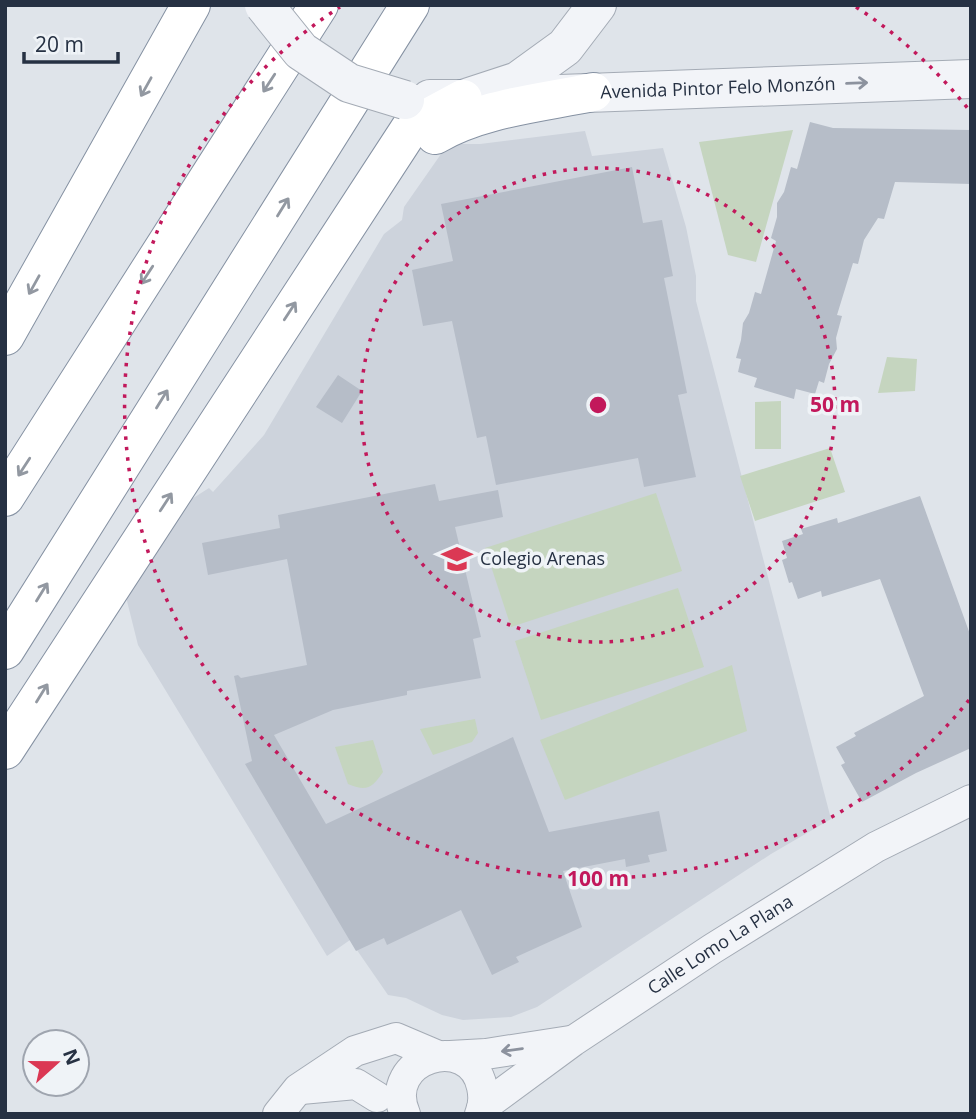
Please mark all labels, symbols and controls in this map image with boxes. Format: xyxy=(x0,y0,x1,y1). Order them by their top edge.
scale bar xyxy=(24,21,119,65)
text: 20 m xyxy=(35,30,84,58)
street label: Avenida Pintor Felo Monzón xyxy=(600,71,836,104)
one-way arrow xyxy=(262,73,276,93)
one-way arrow xyxy=(139,76,153,96)
one-way arrow xyxy=(845,76,868,90)
one-way arrow xyxy=(277,197,291,217)
one-way arrow xyxy=(139,265,153,285)
one-way arrow xyxy=(27,274,41,294)
one-way arrow xyxy=(283,302,297,322)
one-way arrow xyxy=(156,390,170,410)
text: 50 m xyxy=(810,390,860,418)
centre of rings xyxy=(586,393,610,417)
one-way arrow xyxy=(17,457,32,476)
one-way arrow xyxy=(159,493,173,512)
school or university icon: Colegio Arenas xyxy=(440,542,474,576)
place label: Colegio Arenas xyxy=(480,546,605,570)
one-way arrow xyxy=(34,583,49,602)
one-way arrow xyxy=(35,683,49,703)
text: 100 m xyxy=(567,864,629,892)
street label: Calle Lomo La Plana xyxy=(642,889,797,999)
north arrow xyxy=(21,1028,91,1098)
one-way arrow xyxy=(501,1044,524,1057)
text: N xyxy=(57,1045,87,1069)

